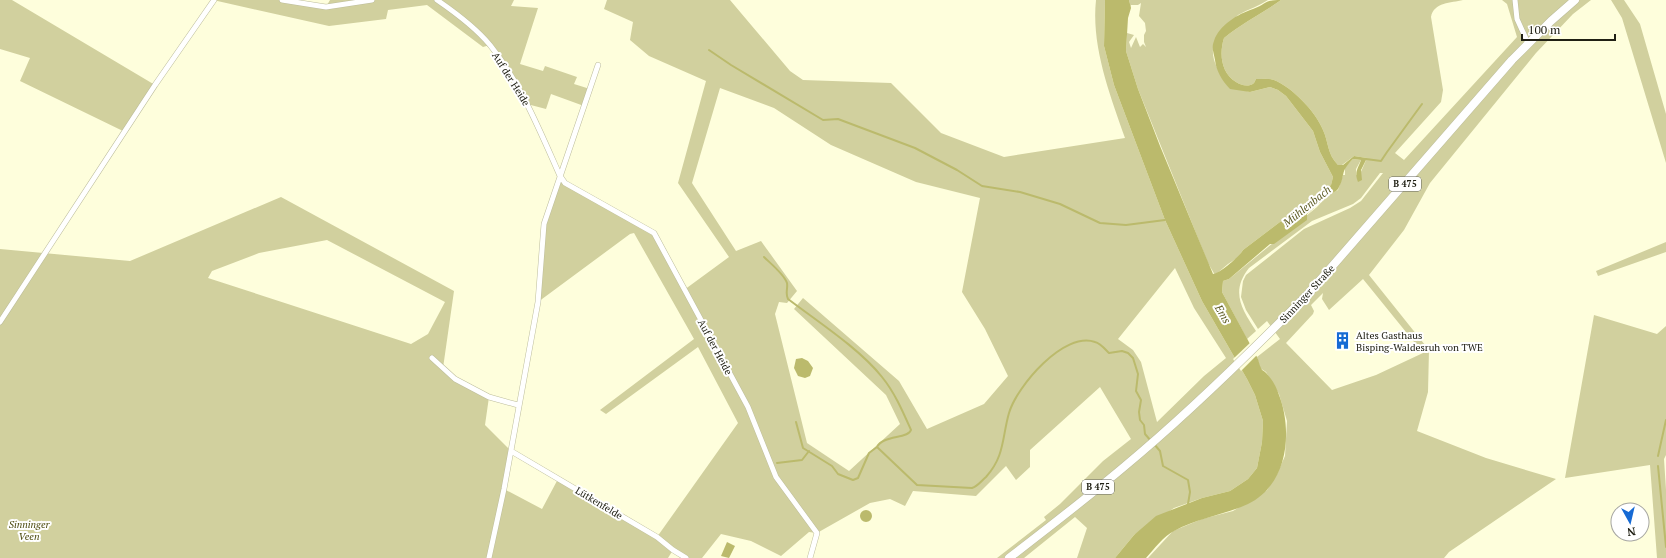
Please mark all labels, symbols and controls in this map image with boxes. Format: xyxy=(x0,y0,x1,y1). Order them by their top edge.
scale bar xyxy=(1522,16,1615,42)
text: 100 m xyxy=(1528,22,1561,37)
street label: Auf der Heide xyxy=(489,50,533,108)
road number: B 475 xyxy=(1389,177,1421,191)
water label: Mühlenbach xyxy=(1279,182,1334,230)
street label: Sinninger Straße xyxy=(1277,262,1337,326)
water label: Ems xyxy=(1212,301,1234,326)
street label: Auf der Heide xyxy=(695,317,735,377)
place label: Altes Gasthaus Bisping-Waldesruh von TWE xyxy=(1356,329,1483,354)
building icon: Altes Gasthaus Bisping-Waldesruh von TWE xyxy=(1333,331,1353,351)
road number: B 475 xyxy=(1082,480,1114,494)
street label: Lütkenfelde xyxy=(573,484,625,522)
north arrow xyxy=(1610,502,1650,542)
park label: Sinninger Veen xyxy=(9,518,50,543)
text: N xyxy=(1626,524,1636,540)

